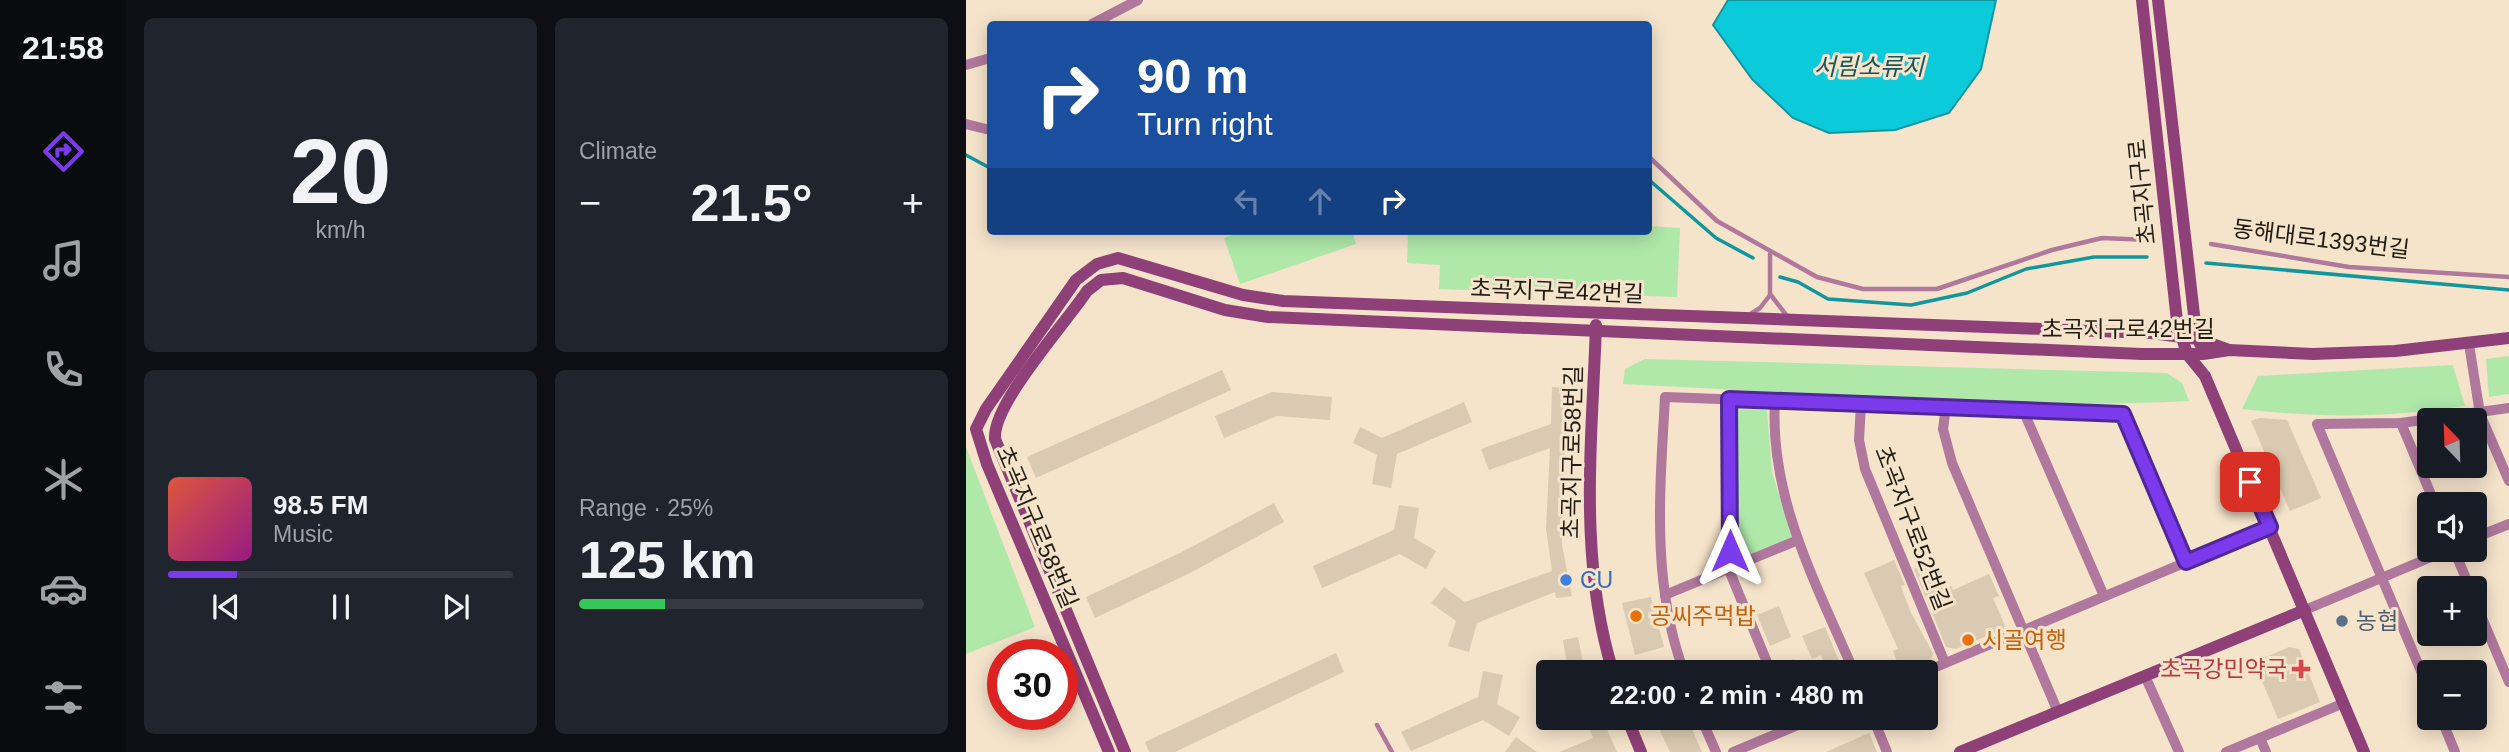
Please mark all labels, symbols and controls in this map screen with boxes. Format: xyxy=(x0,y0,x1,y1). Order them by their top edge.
text: 21:58 xyxy=(22,30,104,66)
icon: right xyxy=(1022,49,1113,140)
text: 90 m xyxy=(1137,49,1249,103)
water label: 서림소류지 xyxy=(1814,53,1926,80)
text: Turn right xyxy=(1137,106,1273,142)
text: 20 xyxy=(290,121,391,222)
icon: directions xyxy=(39,127,88,176)
text: Climate xyxy=(579,138,657,164)
street label: 초곡지구로 xyxy=(2124,138,2160,246)
text: 21.5° xyxy=(690,174,813,232)
text: − xyxy=(579,182,601,224)
text: + xyxy=(902,182,924,224)
icon: left xyxy=(1228,182,1266,220)
icon: ahead xyxy=(1301,182,1339,220)
icon: right xyxy=(1374,182,1412,220)
street label: 동해대로1393번길 xyxy=(2231,215,2411,263)
text: km/h xyxy=(316,217,365,243)
icon: music xyxy=(39,236,88,285)
street label: 초곡지구로42번길 xyxy=(1470,275,1644,307)
street label: 초곡지구로42번길 xyxy=(2041,316,2215,342)
icon: phone xyxy=(39,345,88,394)
street label: 초곡지구로58번길 xyxy=(1557,365,1587,539)
north arrow xyxy=(2417,408,2487,478)
map controls xyxy=(2417,408,2487,730)
street label: 초곡지구로58번길 xyxy=(991,442,1083,612)
street label: 초곡지구로52번길 xyxy=(1870,442,1956,614)
pin xyxy=(2220,452,2280,512)
icon: climate xyxy=(39,455,88,504)
icon: arrive xyxy=(2231,463,2269,501)
text: 98.5 FM xyxy=(273,490,368,520)
button: sound xyxy=(2417,492,2487,562)
text: Range · 25% xyxy=(579,495,713,521)
position arrow xyxy=(1693,514,1767,588)
text: Music xyxy=(273,521,333,547)
text: 125 km xyxy=(579,531,755,589)
icon: car xyxy=(39,564,88,613)
place label: CU xyxy=(1580,567,1613,593)
marker: CU xyxy=(1558,572,1574,588)
button: + xyxy=(2417,576,2487,646)
icon: previous xyxy=(207,588,245,626)
icon: pause xyxy=(322,588,360,626)
icon: next xyxy=(437,588,475,626)
place label: 공씨주먹밥 xyxy=(1650,603,1756,629)
marker: 공씨주먹밥 xyxy=(1628,608,1644,624)
place label: 농협 xyxy=(2356,608,2398,634)
marker: 농협 xyxy=(2334,613,2350,629)
place label: 시골여행 xyxy=(1982,627,2067,653)
marker: 시골여행 xyxy=(1960,632,1976,648)
speed limit sign: 30 xyxy=(987,639,1078,730)
place label: 초곡강민약국 xyxy=(2160,656,2287,682)
button: − xyxy=(2417,660,2487,730)
marker: 초곡강민약국 xyxy=(2293,661,2309,677)
icon: filters xyxy=(39,673,88,722)
text: 22:00 · 2 min · 480 m xyxy=(1610,680,1864,710)

